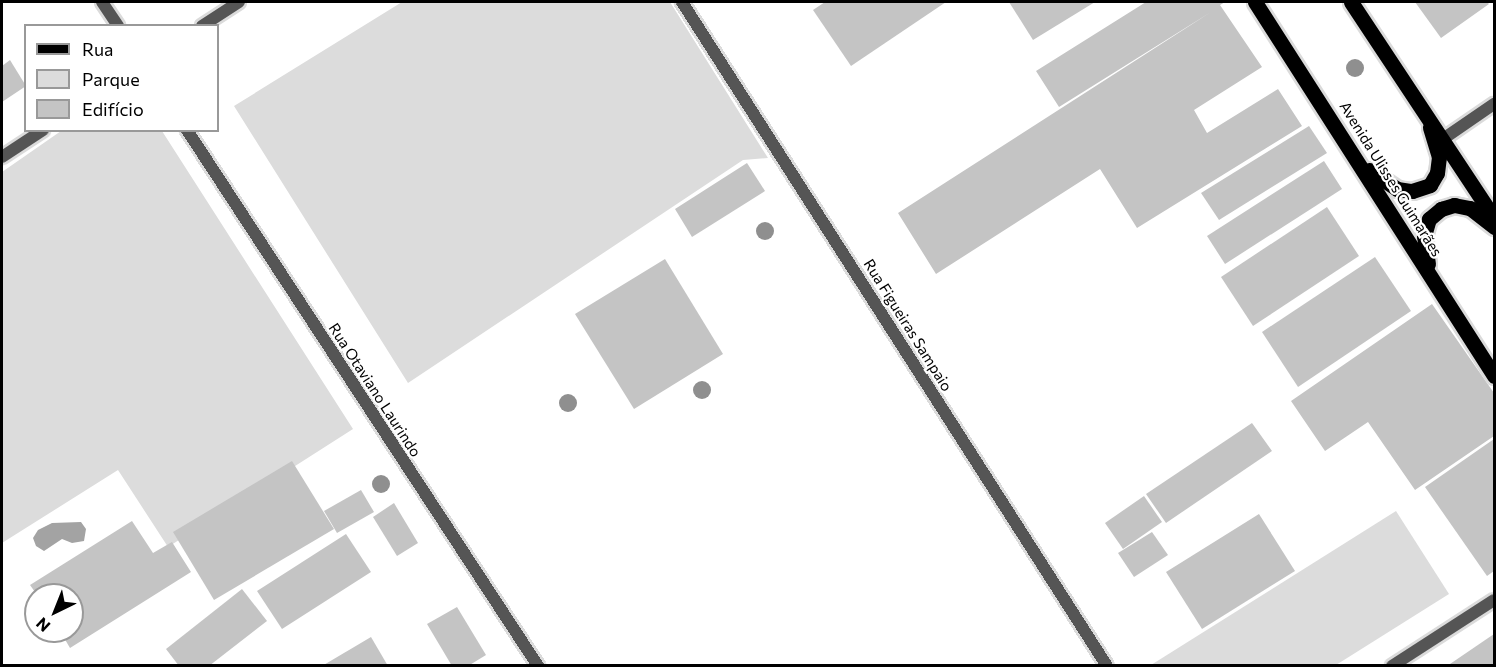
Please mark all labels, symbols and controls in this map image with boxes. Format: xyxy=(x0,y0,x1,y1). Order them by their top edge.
legend xyxy=(24,24,219,132)
text: Rua xyxy=(82,38,113,60)
text: Parque xyxy=(82,68,140,90)
text: Edifício xyxy=(82,98,144,120)
street label: Avenida Ulisses Guimarães xyxy=(1336,98,1446,260)
street label: Rua Figueiras Sampaio xyxy=(860,256,956,394)
street label: Rua Otaviano Laurindo xyxy=(325,320,425,460)
north arrow xyxy=(24,583,84,643)
text: N xyxy=(32,614,54,636)

